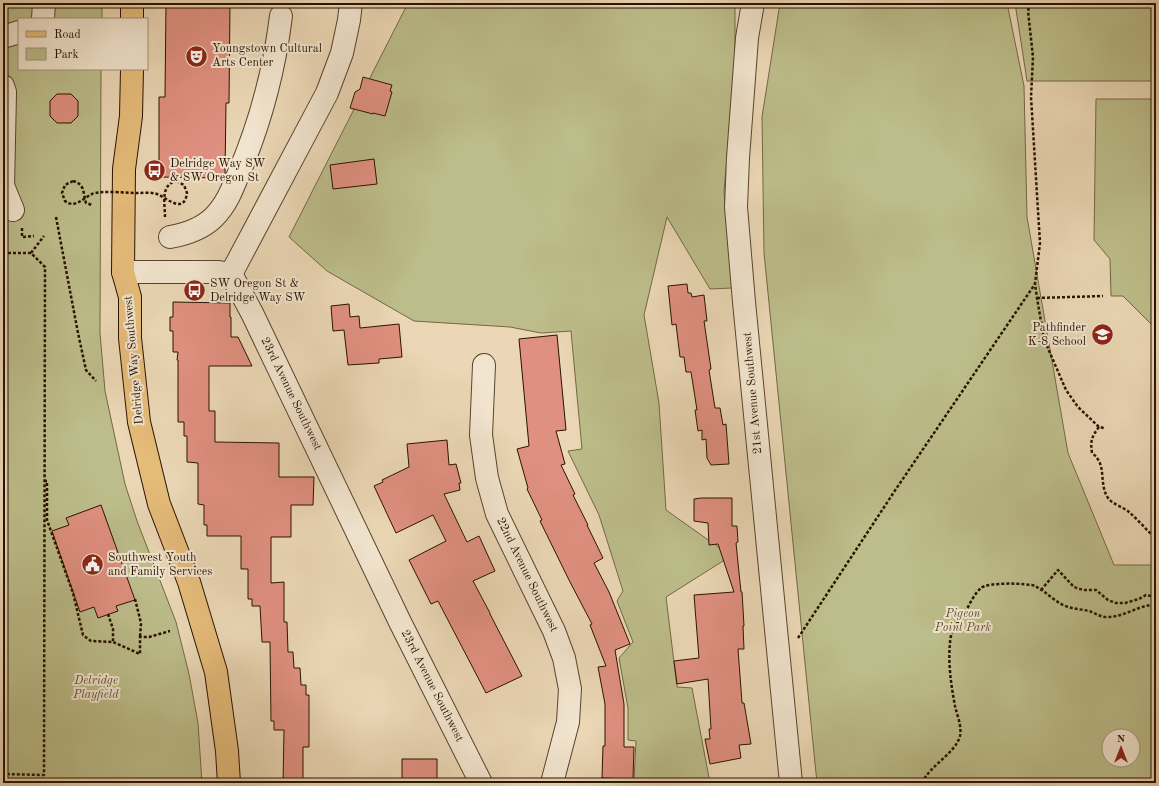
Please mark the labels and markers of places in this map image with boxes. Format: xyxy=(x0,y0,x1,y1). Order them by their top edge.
theatre icon: Youngstown Cultural Arts Center xyxy=(184,43,210,69)
place label: Youngstown Cultural Arts Center xyxy=(212,43,322,69)
bus stop icon: Delridge Way SW & SW Oregon St xyxy=(142,158,168,184)
place label: Delridge Way SW & SW Oregon St xyxy=(170,158,266,184)
bus stop icon: SW Oregon St & Delridge Way SW xyxy=(181,278,207,304)
place label: SW Oregon St & Delridge Way SW xyxy=(210,278,306,304)
place label: Pathfinder K-8 School xyxy=(1028,322,1086,348)
school or university icon: Pathfinder K-8 School xyxy=(1089,322,1115,348)
public building icon: Southwest Youth and Family Services xyxy=(80,552,106,578)
place label: Southwest Youth and Family Services xyxy=(108,552,212,578)

